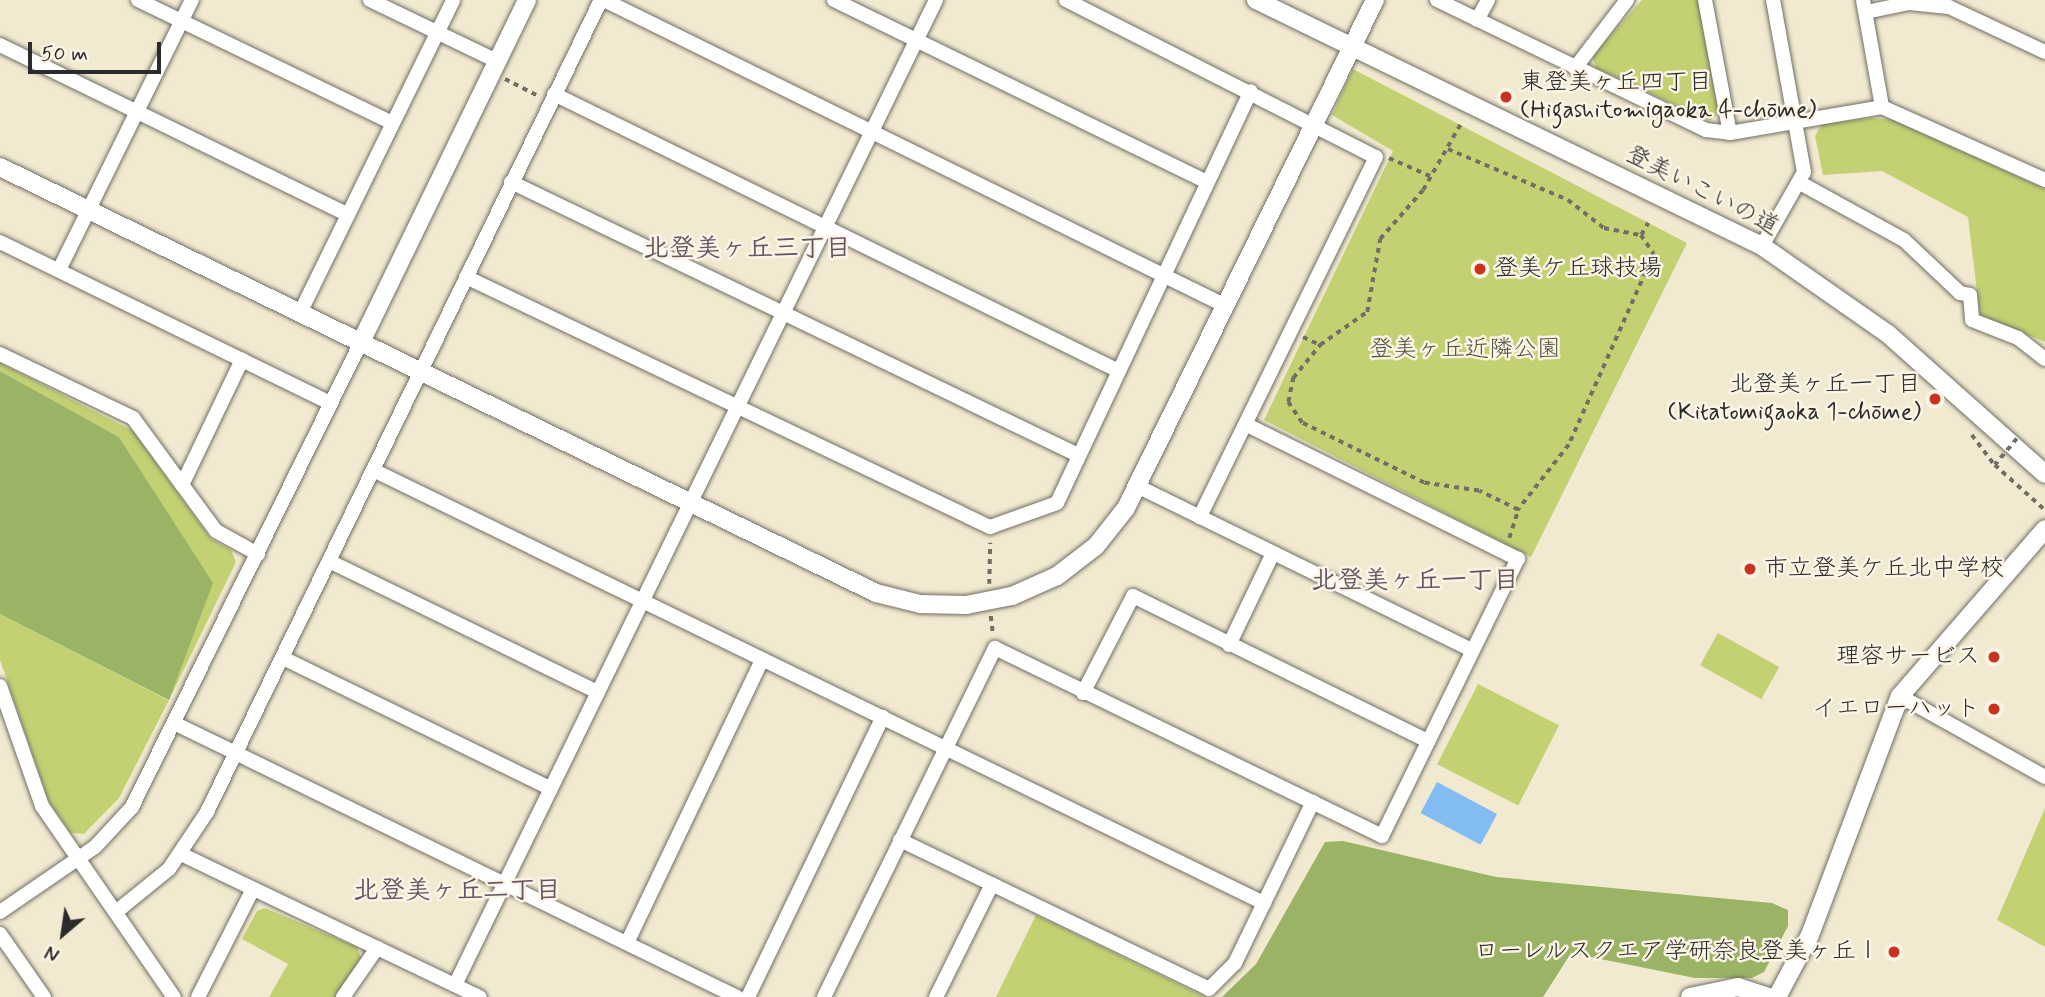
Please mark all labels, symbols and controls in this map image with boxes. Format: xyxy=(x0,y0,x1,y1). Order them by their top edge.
scale bar xyxy=(32,28,164,72)
text: 50 m xyxy=(41,40,88,68)
place label: 東登美ヶ丘四丁目 (Higashitomigaoka 4-chōme) xyxy=(1520,69,1816,125)
marker: 東登美ヶ丘四丁目 (Higashitomigaoka 4-chōme) xyxy=(1498,89,1514,105)
street label: 登美いこいの道 xyxy=(1621,140,1783,242)
district label: 北登美ヶ丘三丁目 xyxy=(643,234,851,266)
place label: 登美ケ丘球技場 xyxy=(1494,255,1662,283)
marker: 登美ケ丘球技場 xyxy=(1472,261,1488,277)
park label: 登美ヶ丘近隣公園 xyxy=(1369,336,1561,364)
place label: 北登美ヶ丘一丁目 (Kitatomigaoka 1-chōme) xyxy=(1667,371,1921,427)
marker: 北登美ヶ丘一丁目 (Kitatomigaoka 1-chōme) xyxy=(1927,391,1943,407)
place label: 市立登美ケ丘北中学校 xyxy=(1764,555,2004,583)
marker: 市立登美ケ丘北中学校 xyxy=(1742,561,1758,577)
district label: 北登美ヶ丘一丁目 xyxy=(1311,566,1519,598)
place label: 理容サービス xyxy=(1836,643,1980,671)
marker: 理容サービス xyxy=(1986,649,2002,665)
place label: イエローハット xyxy=(1812,695,1980,723)
marker: イエローハット xyxy=(1986,701,2002,717)
district label: 北登美ヶ丘二丁目 xyxy=(353,876,561,908)
north arrow xyxy=(28,899,98,969)
place label: ローレルスクエア学研奈良登美ヶ丘Ⅰ xyxy=(1472,938,1880,966)
text: N xyxy=(41,939,64,967)
marker: ローレルスクエア学研奈良登美ヶ丘Ⅰ xyxy=(1886,944,1902,960)

